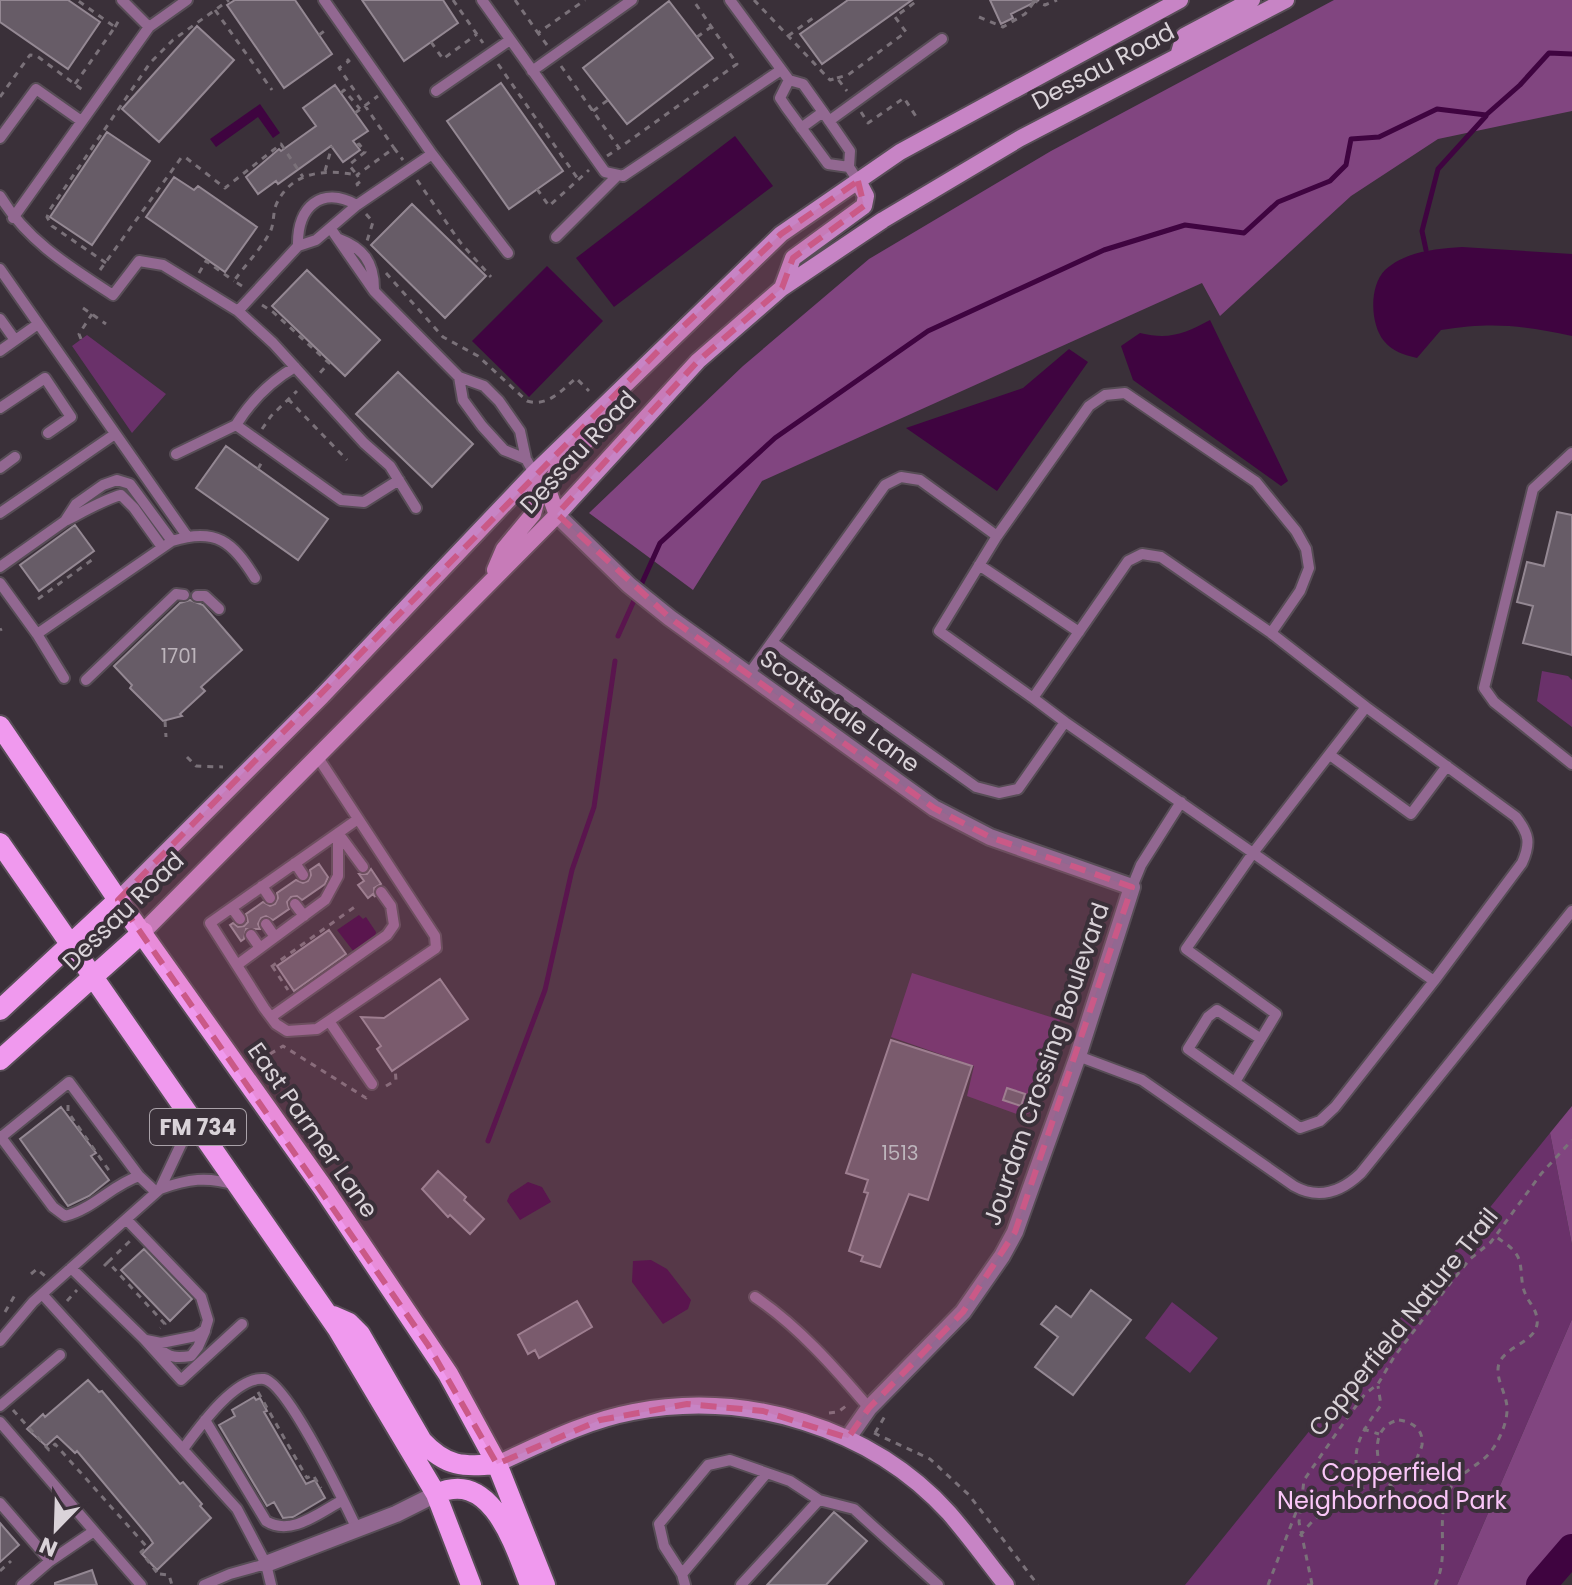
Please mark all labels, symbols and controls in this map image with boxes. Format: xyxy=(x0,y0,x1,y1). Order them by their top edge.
street label: Dessau Road xyxy=(1026,15,1180,117)
street label: Dessau Road xyxy=(512,383,644,521)
house number: 1701 xyxy=(161,642,197,670)
street label: Scottsdale Lane xyxy=(753,642,927,780)
street label: Dessau Road xyxy=(55,844,191,978)
street label: Jourdan Crossing Boulevard xyxy=(975,898,1117,1230)
street label: East Parmer Lane xyxy=(240,1036,386,1224)
road number: FM 734 xyxy=(150,1109,246,1145)
house number: 1513 xyxy=(881,1139,919,1167)
street label: Copperfield Nature Trail xyxy=(1301,1201,1505,1443)
park label: Copperfield Neighborhood Park xyxy=(1277,1456,1508,1517)
north arrow xyxy=(16,1489,96,1569)
text: N xyxy=(35,1529,62,1564)

